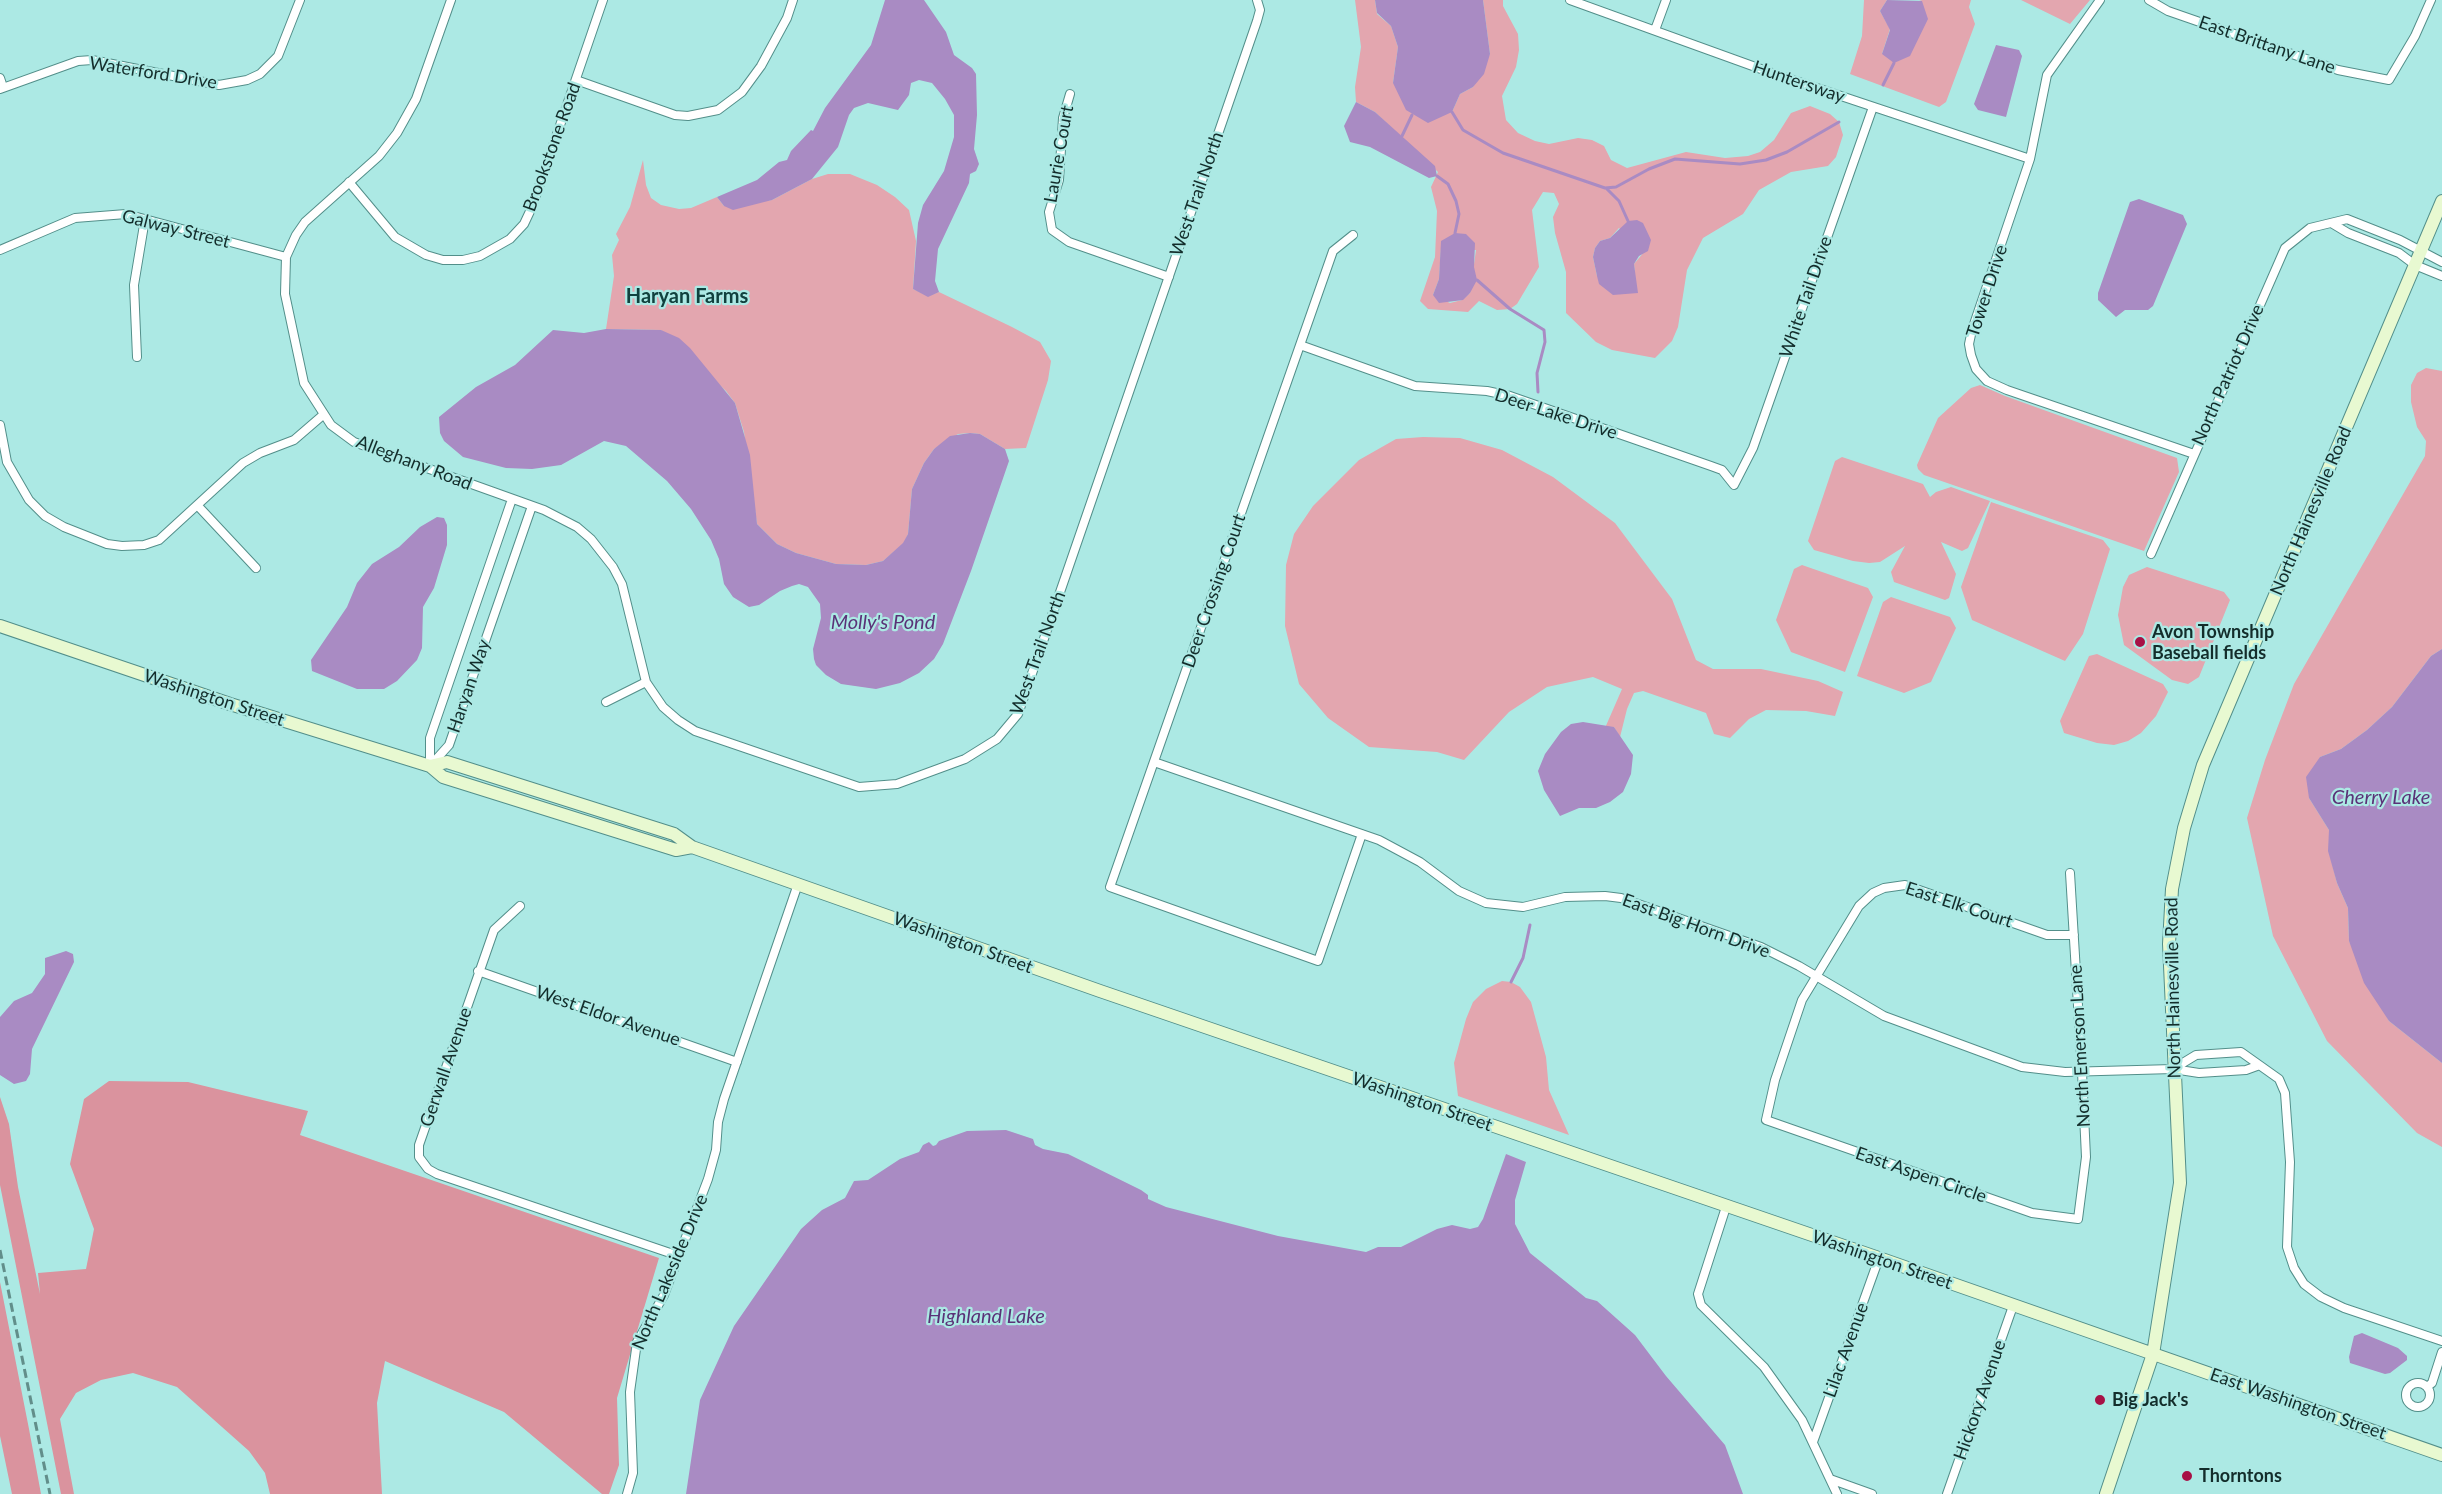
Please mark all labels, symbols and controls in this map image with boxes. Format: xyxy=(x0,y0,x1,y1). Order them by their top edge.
street label: East Brittany Lane xyxy=(2196,11,2338,79)
street label: Waterford Drive xyxy=(88,52,218,94)
street label: Huntersway xyxy=(1750,56,1848,108)
street label: Brookstone Road xyxy=(519,80,585,214)
street label: Laurie Court xyxy=(1040,104,1078,204)
street label: West Trail North xyxy=(1166,129,1228,259)
street label: Galway Street xyxy=(120,205,232,253)
street label: White Tail Drive xyxy=(1775,233,1837,361)
street label: Tower Drive xyxy=(1962,242,2012,340)
district label: Haryan Farms xyxy=(626,285,748,309)
street label: North Patriot Drive xyxy=(2187,301,2269,449)
street label: Deer Lake Drive xyxy=(1492,384,1620,444)
street label: North Hainesville Road xyxy=(2266,423,2356,599)
street label: Alleghany Road xyxy=(353,431,475,495)
street label: Deer Crossing Court xyxy=(1178,511,1250,671)
street label: West Trail North xyxy=(1006,588,1070,718)
water label: Molly's Pond xyxy=(831,611,935,635)
place label: Avon Township Baseball fields xyxy=(2152,621,2274,664)
marker: Avon Township Baseball fields xyxy=(2133,635,2147,649)
street label: Haryan Way xyxy=(443,636,495,736)
street label: Washington Street xyxy=(141,665,287,731)
water label: Cherry Lake xyxy=(2332,786,2430,810)
street label: East Elk Court xyxy=(1903,878,2015,932)
street label: East Big Horn Drive xyxy=(1619,889,1773,963)
street label: North Hainesville Road xyxy=(2161,897,2185,1079)
street label: Washington Street xyxy=(890,908,1036,978)
street label: North Emerson Lane xyxy=(2065,964,2095,1128)
street label: West Eldor Avenue xyxy=(533,981,683,1051)
street label: Gerwall Avenue xyxy=(415,1004,477,1130)
street label: Washington Street xyxy=(1349,1068,1495,1136)
street label: East Aspen Circle xyxy=(1853,1142,1989,1208)
street label: North Lakeside Drive xyxy=(627,1191,713,1353)
street label: Washington Street xyxy=(1809,1226,1955,1294)
street label: Lilac Avenue xyxy=(1819,1300,1873,1400)
water label: Highland Lake xyxy=(927,1305,1045,1329)
street label: Hickory Avenue xyxy=(1949,1337,2011,1463)
street label: East Washington Street xyxy=(2207,1364,2389,1444)
place label: Big Jack's xyxy=(2112,1389,2188,1411)
marker: Big Jack's xyxy=(2093,1393,2107,1407)
place label: Thorntons xyxy=(2199,1465,2282,1487)
marker: Thorntons xyxy=(2180,1469,2194,1483)

